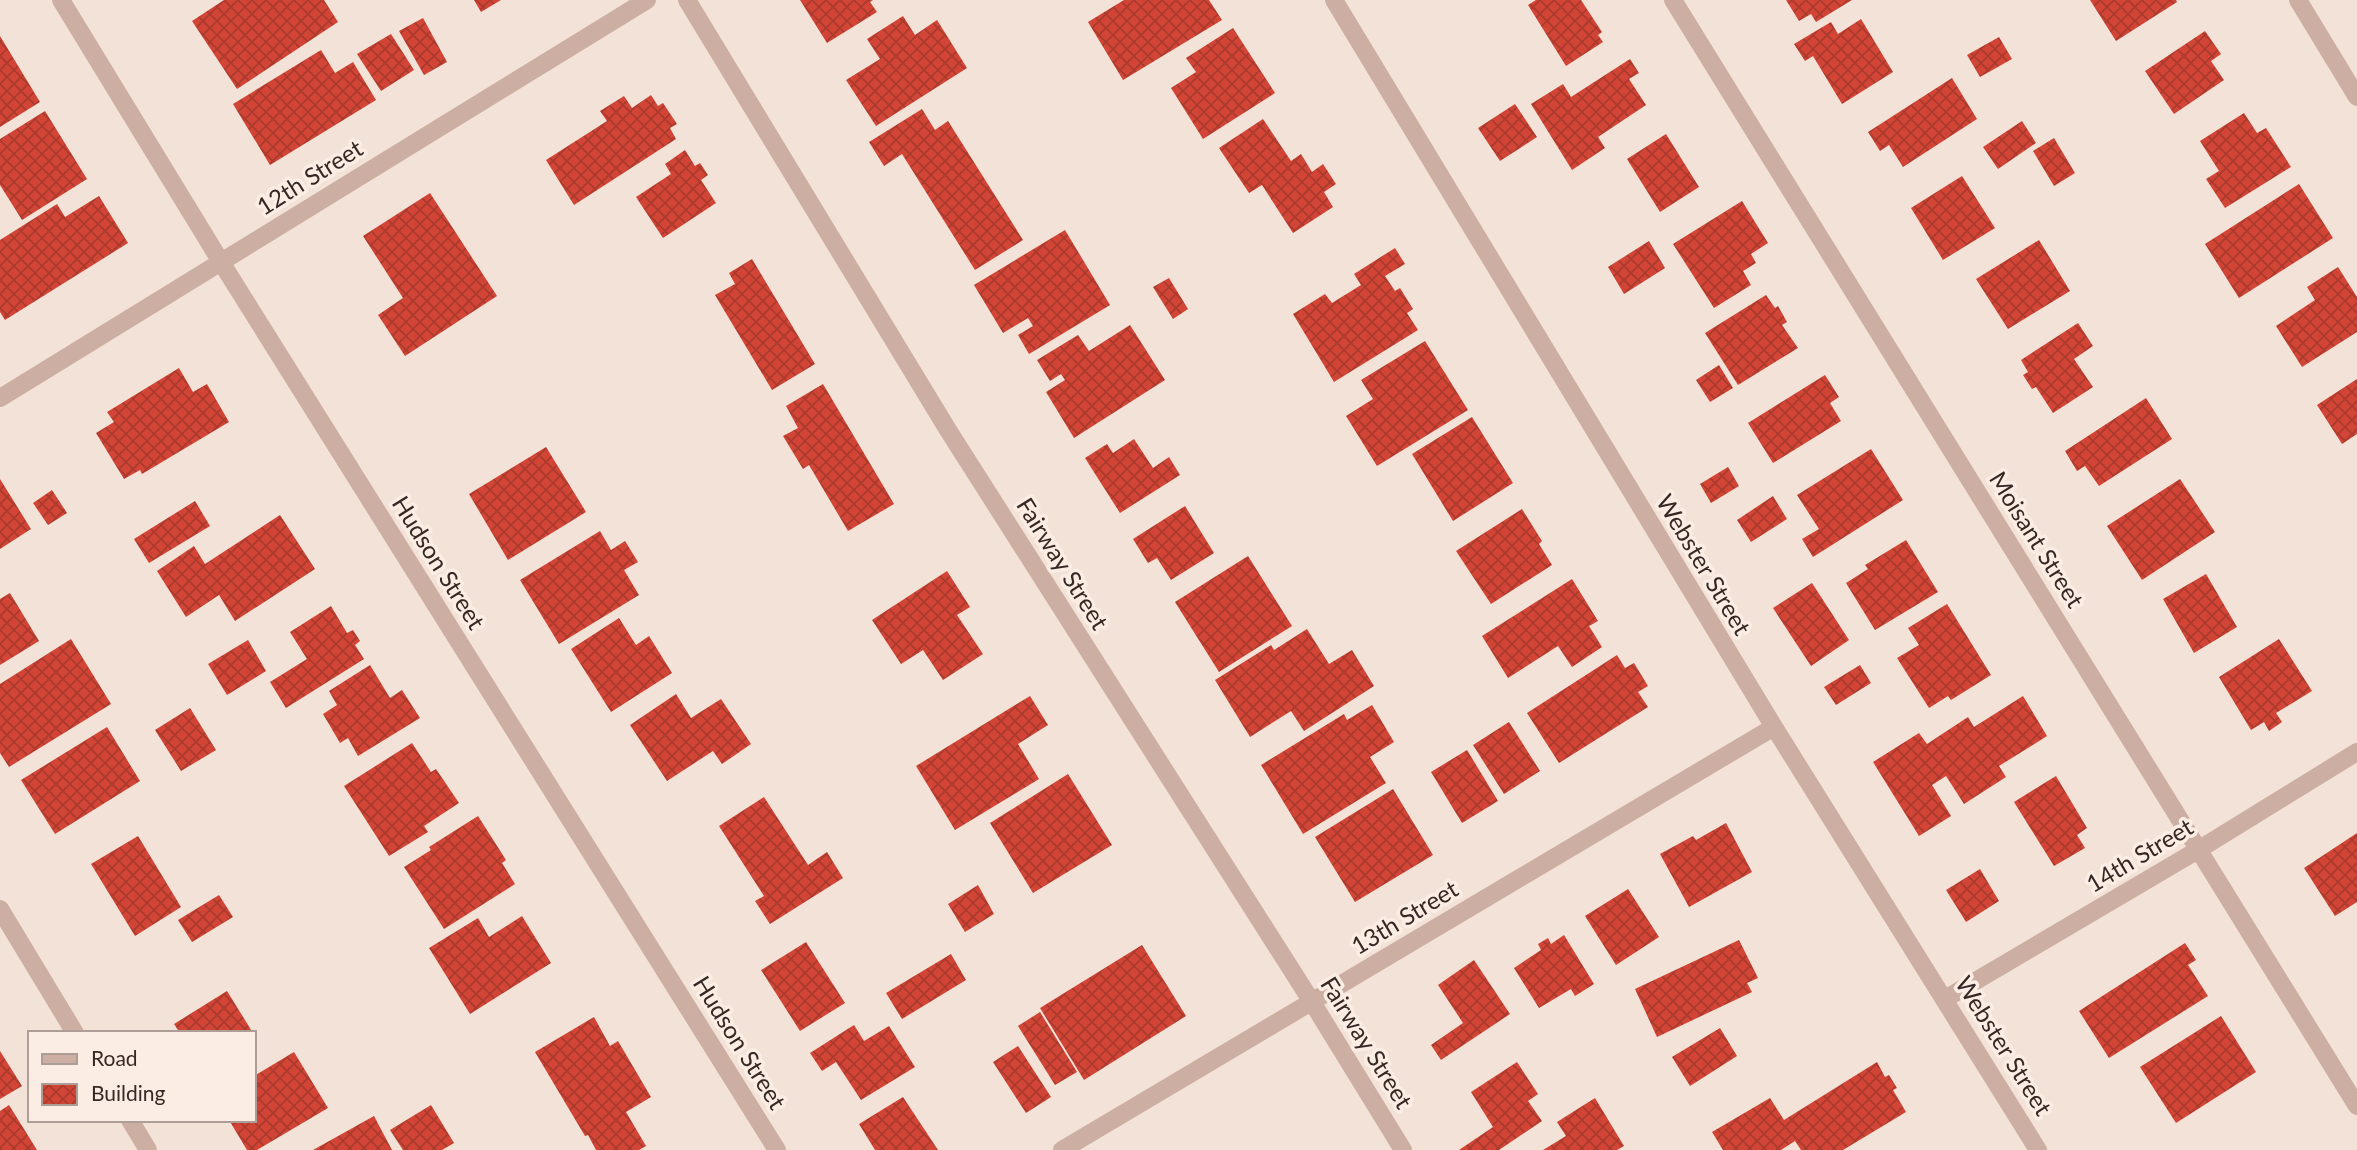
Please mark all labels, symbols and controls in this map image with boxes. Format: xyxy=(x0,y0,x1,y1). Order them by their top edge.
street label: 12th Street xyxy=(251,133,368,221)
street label: Moisant Street xyxy=(1984,466,2091,613)
street label: Webster Street xyxy=(1651,489,1758,640)
street label: Hudson Street xyxy=(387,490,492,635)
street label: Fairway Street xyxy=(1011,492,1115,635)
street label: 14th Street xyxy=(2081,811,2198,898)
street label: 13th Street xyxy=(1346,873,1463,960)
street label: Hudson Street xyxy=(688,970,793,1115)
street label: Webster Street xyxy=(1950,970,2059,1121)
street label: Fairway Street xyxy=(1315,971,1419,1114)
legend xyxy=(28,1031,256,1122)
text: Road xyxy=(91,1045,138,1070)
text: Building xyxy=(91,1080,166,1105)

